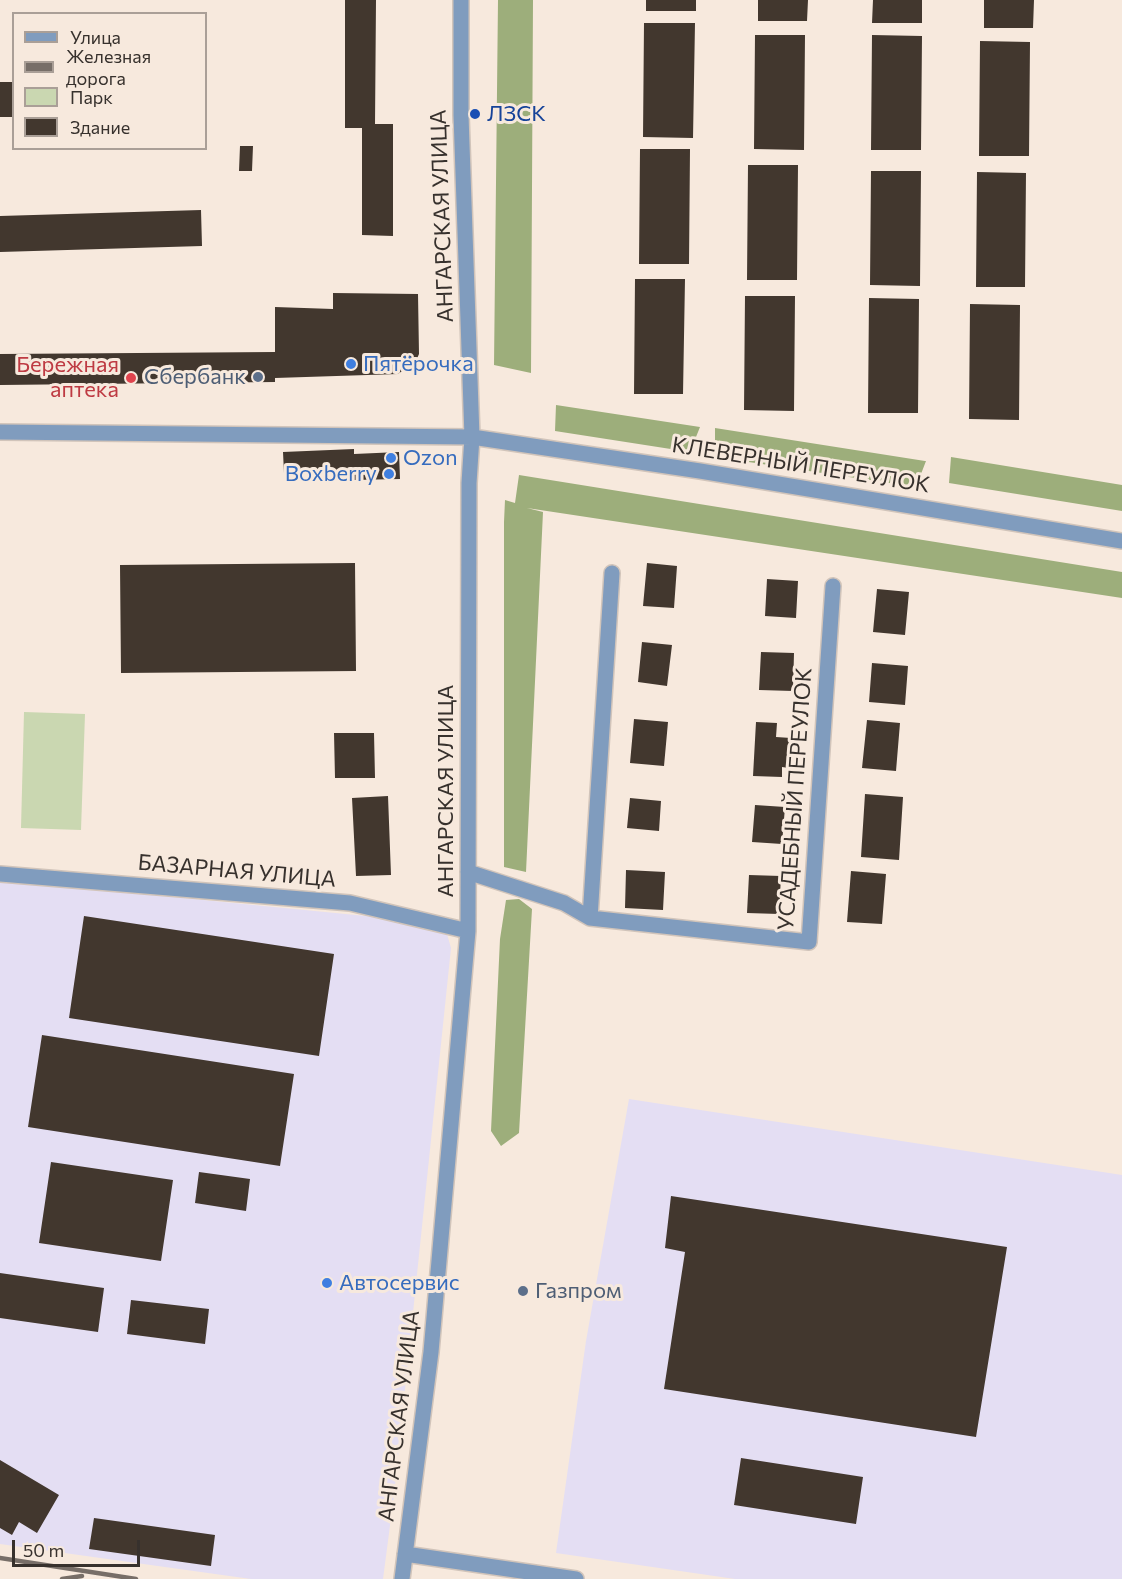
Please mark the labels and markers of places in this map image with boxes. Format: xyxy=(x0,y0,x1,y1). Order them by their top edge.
place label: ЛЗСК xyxy=(487,101,546,127)
marker: ЛЗСК xyxy=(468,107,482,121)
place label: Пятёрочка xyxy=(363,351,474,377)
place label: Бережная аптека xyxy=(16,352,119,404)
marker: Пятёрочка xyxy=(344,357,358,371)
place label: Сбербанк xyxy=(144,364,246,390)
marker: Сбербанк xyxy=(251,370,265,384)
marker: Бережная аптека xyxy=(124,371,138,385)
place label: Ozon xyxy=(403,445,458,471)
marker: Ozon xyxy=(384,451,398,465)
place label: Boxberry xyxy=(285,461,377,487)
marker: Boxberry xyxy=(382,467,396,481)
place label: Автосервис xyxy=(339,1270,460,1296)
marker: Автосервис xyxy=(320,1276,334,1290)
place label: Газпром xyxy=(535,1278,622,1304)
marker: Газпром xyxy=(516,1284,530,1298)

